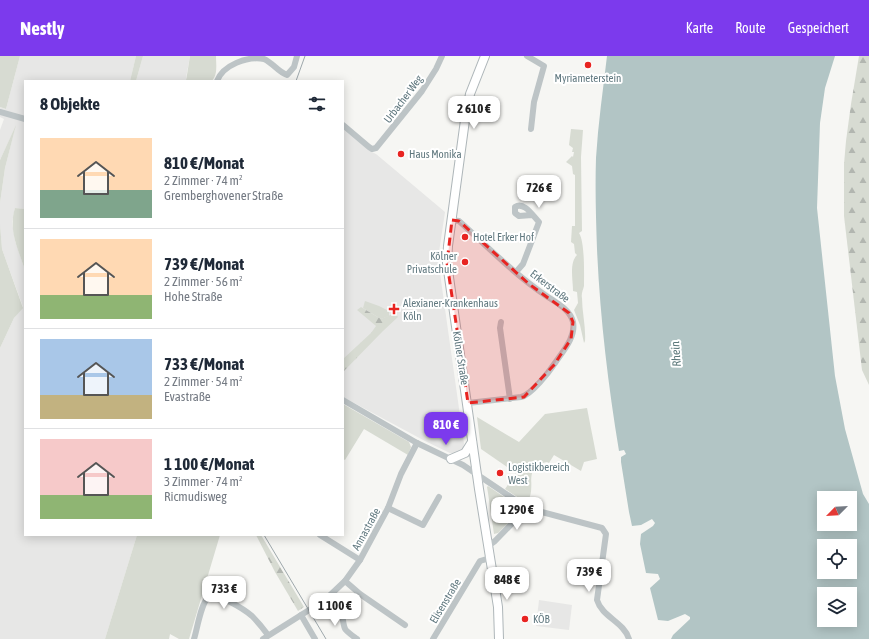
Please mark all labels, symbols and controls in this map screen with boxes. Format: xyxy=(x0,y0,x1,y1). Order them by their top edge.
text: Nestly xyxy=(20,17,65,39)
text: Karte xyxy=(686,20,713,36)
text: Route xyxy=(735,20,766,36)
text: Gespeichert xyxy=(788,20,849,36)
marker: Myriameterstein xyxy=(583,60,593,70)
place label: Myriameterstein xyxy=(555,72,621,84)
street label: Urbacher Weg xyxy=(381,73,425,125)
icon: filters xyxy=(306,93,328,115)
text: 8 Objekte xyxy=(40,94,100,114)
pin: 2 610 € xyxy=(437,96,511,130)
text: 2 610 € xyxy=(457,101,491,116)
place label: Haus Monika xyxy=(409,148,462,160)
marker: Haus Monika xyxy=(396,149,406,159)
text: 810 €/Monat xyxy=(164,153,244,173)
icon: home xyxy=(72,154,120,202)
text: 2 Zimmer · 74 m² xyxy=(164,173,243,188)
pin: 726 € xyxy=(511,175,567,209)
text: 726 € xyxy=(526,180,552,195)
text: Gremberghovener Straße xyxy=(164,188,283,203)
place label: Hotel Erker Hof xyxy=(473,231,534,243)
marker: Hotel Erker Hof xyxy=(460,232,470,242)
place label: Kölner Privatschule xyxy=(407,250,458,275)
text: 739 €/Monat xyxy=(164,254,244,274)
icon: home xyxy=(72,255,120,303)
marker: Kölner Privatschule xyxy=(460,257,470,267)
street label: Erkerstraße xyxy=(528,267,572,305)
text: 2 Zimmer · 56 m² xyxy=(164,274,243,289)
text: Hohe Straße xyxy=(164,289,223,304)
place label: Alexianer-Krankenhaus Köln xyxy=(403,297,498,322)
marker: Alexianer-Krankenhaus Köln xyxy=(388,303,400,315)
street label: Kölner Straße xyxy=(451,330,471,386)
water label: Rhein xyxy=(668,340,684,367)
text: 733 €/Monat xyxy=(164,354,244,374)
icon: home xyxy=(72,355,120,403)
text: 2 Zimmer · 54 m² xyxy=(164,374,243,389)
text: Evastraße xyxy=(164,389,211,404)
pin: 810 € xyxy=(418,412,474,446)
text: 810 € xyxy=(433,417,459,432)
text: 1 100 €/Monat xyxy=(164,454,254,474)
icon: home xyxy=(72,455,120,503)
place label: Logistikbereich West xyxy=(508,461,570,486)
marker: Logistikbereich West xyxy=(495,468,505,478)
text: 3 Zimmer · 74 m² xyxy=(164,474,243,489)
text: Ricmudisweg xyxy=(164,489,227,504)
north arrow xyxy=(817,491,857,531)
map controls xyxy=(817,491,857,627)
pin: 1 290 € xyxy=(480,497,554,531)
text: 1 290 € xyxy=(500,502,534,517)
street label: Annastraße xyxy=(349,506,383,552)
button: locate xyxy=(817,539,857,579)
pin: 739 € xyxy=(561,559,617,593)
text: 739 € xyxy=(576,564,602,579)
pin: 848 € xyxy=(479,567,535,601)
text: 848 € xyxy=(494,572,520,587)
pin: 733 € xyxy=(196,576,252,610)
street label: Elisenstraße xyxy=(427,577,463,625)
text: 733 € xyxy=(211,581,237,596)
button: layers xyxy=(817,587,857,627)
pin: 1 100 € xyxy=(298,593,372,627)
text: 1 100 € xyxy=(318,598,352,613)
place label: KÖB xyxy=(533,613,550,625)
marker: KÖB xyxy=(520,614,530,624)

